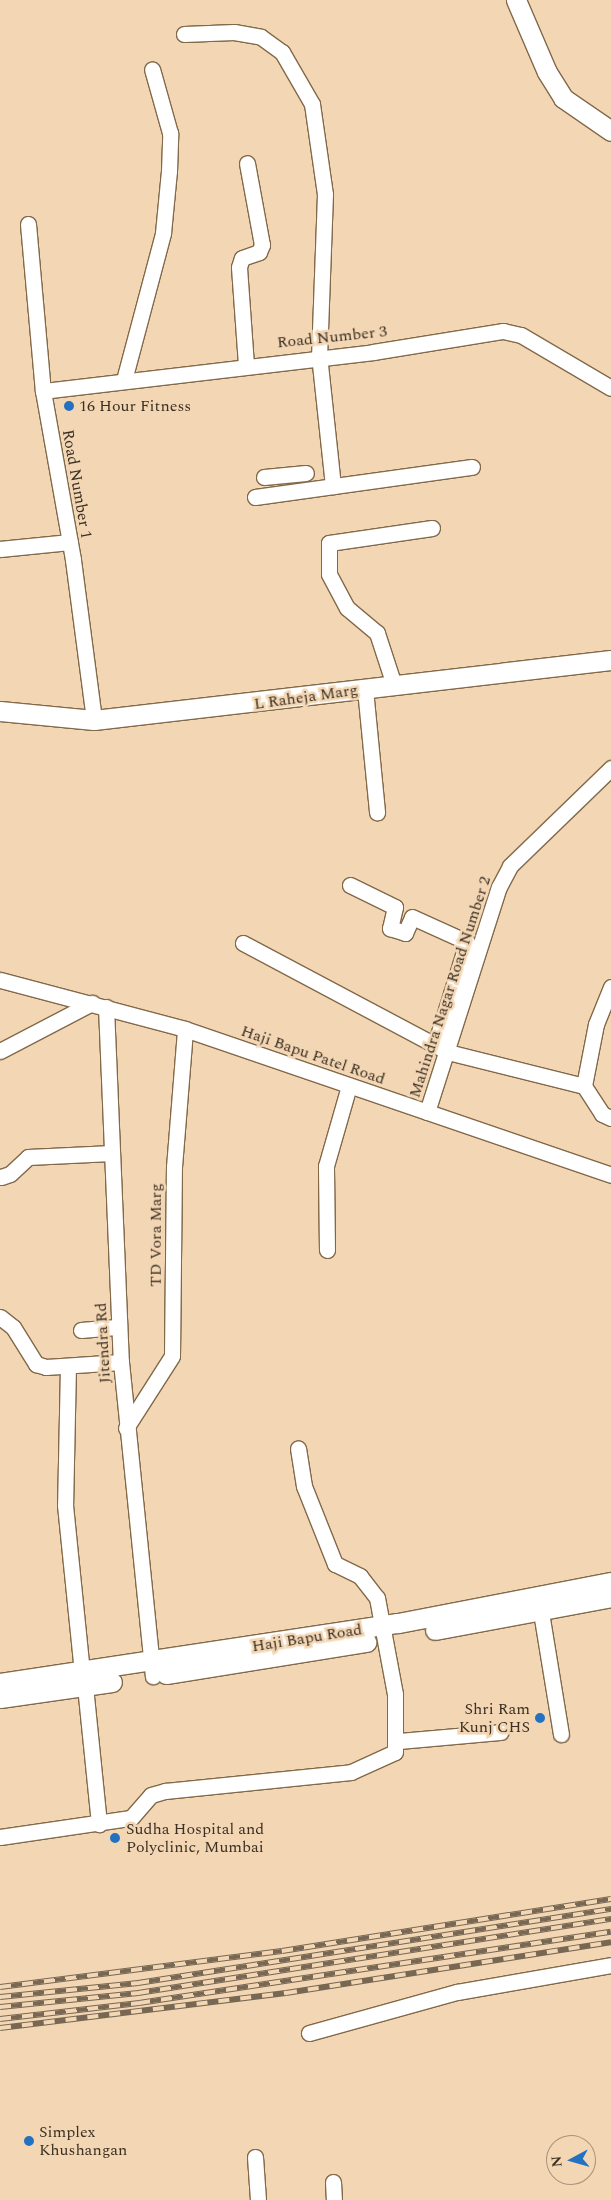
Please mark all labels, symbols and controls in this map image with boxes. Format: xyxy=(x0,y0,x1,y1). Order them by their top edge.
street label: Road Number 3 xyxy=(276,322,388,352)
place label: 16 Hour Fitness xyxy=(79,396,191,416)
marker: 16 Hour Fitness xyxy=(63,400,75,412)
street label: Road Number 1 xyxy=(58,428,96,540)
street label: L Raheja Marg xyxy=(253,680,359,714)
street label: Mahindra Nagar Road Number 2 xyxy=(405,874,495,1100)
street label: Haji Bapu Patel Road xyxy=(238,1021,388,1089)
street label: TD Vora Marg xyxy=(146,1183,166,1287)
street label: Jitendra Rd xyxy=(91,1302,115,1384)
street label: Haji Bapu Road xyxy=(251,1620,363,1656)
place label: Shri Ram Kunj CHS xyxy=(459,1699,530,1737)
marker: Shri Ram Kunj CHS xyxy=(534,1712,546,1724)
place label: Sudha Hospital and Polyclinic, Mumbai xyxy=(126,1819,264,1857)
marker: Sudha Hospital and Polyclinic, Mumbai xyxy=(108,1831,122,1845)
place label: Simplex Khushangan xyxy=(39,2122,127,2160)
marker: Simplex Khushangan xyxy=(23,2135,35,2147)
north arrow xyxy=(546,2135,596,2185)
text: N xyxy=(546,2155,568,2168)

